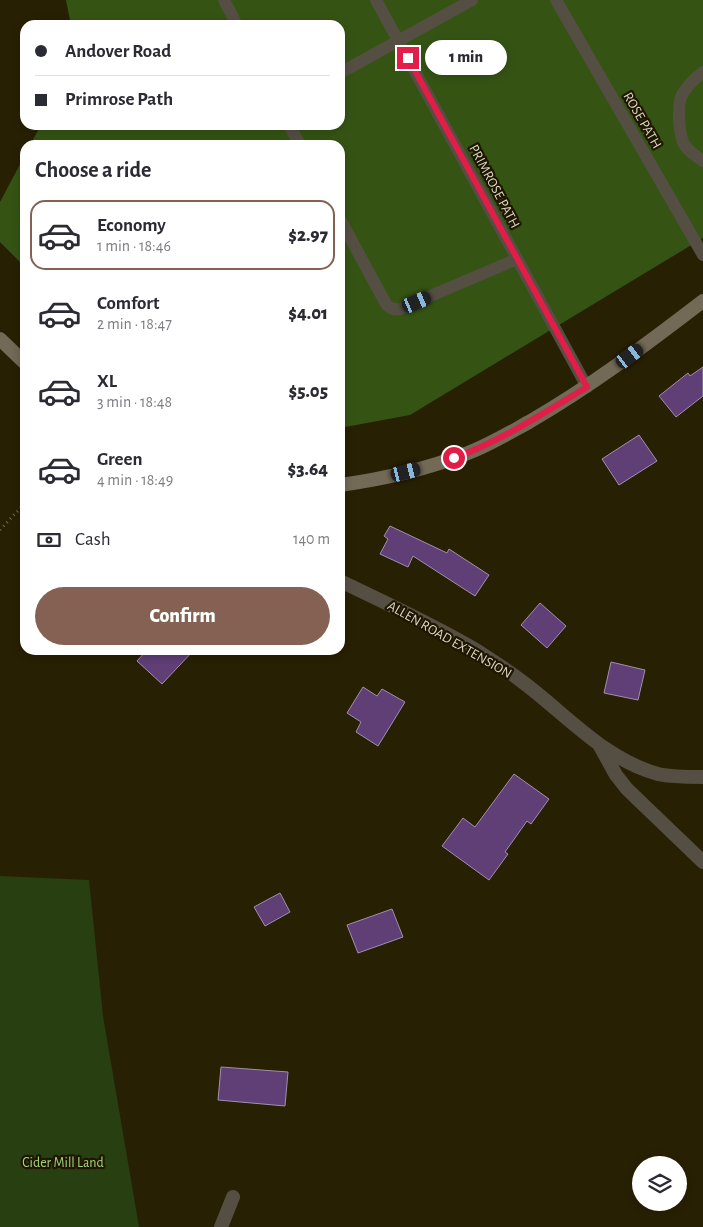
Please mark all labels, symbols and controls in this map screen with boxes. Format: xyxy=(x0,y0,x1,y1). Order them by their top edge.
callout: 1 min xyxy=(426,40,508,76)
text: Andover Road xyxy=(65,42,171,61)
route end xyxy=(397,47,419,69)
text: 1 min xyxy=(449,49,483,65)
text: Primrose Path xyxy=(65,90,173,109)
street label: ROSE PATH xyxy=(620,90,664,151)
street label: PRIMROSE PATH xyxy=(466,142,522,231)
text: Choose a ride xyxy=(35,159,151,181)
icon: car xyxy=(37,213,82,258)
text: Economy xyxy=(97,216,166,235)
text: $2.97 xyxy=(288,226,328,245)
text: 1 min · 18:46 xyxy=(97,238,171,254)
car xyxy=(400,289,433,315)
icon: car xyxy=(37,291,82,336)
text: Comfort xyxy=(97,294,159,313)
text: $4.01 xyxy=(288,304,328,323)
text: 2 min · 18:47 xyxy=(97,316,172,332)
car xyxy=(613,341,646,371)
icon: car xyxy=(37,369,82,414)
text: XL xyxy=(97,372,117,391)
text: $5.05 xyxy=(288,382,328,401)
text: 3 min · 18:48 xyxy=(97,394,172,410)
icon: car xyxy=(37,447,82,492)
route start xyxy=(443,447,465,469)
text: Green xyxy=(97,450,143,469)
text: $3.64 xyxy=(288,460,328,479)
car xyxy=(389,461,422,483)
text: 4 min · 18:49 xyxy=(97,472,173,488)
icon: cash xyxy=(35,526,63,554)
text: Cash xyxy=(75,530,111,549)
text: 140 m xyxy=(293,531,330,547)
button: Confirm xyxy=(35,587,330,645)
street label: ALLEN ROAD EXTENSION xyxy=(385,599,514,681)
park label: Cider Mill Land xyxy=(22,1156,104,1170)
map controls xyxy=(632,1156,687,1211)
button: layers xyxy=(632,1156,687,1211)

